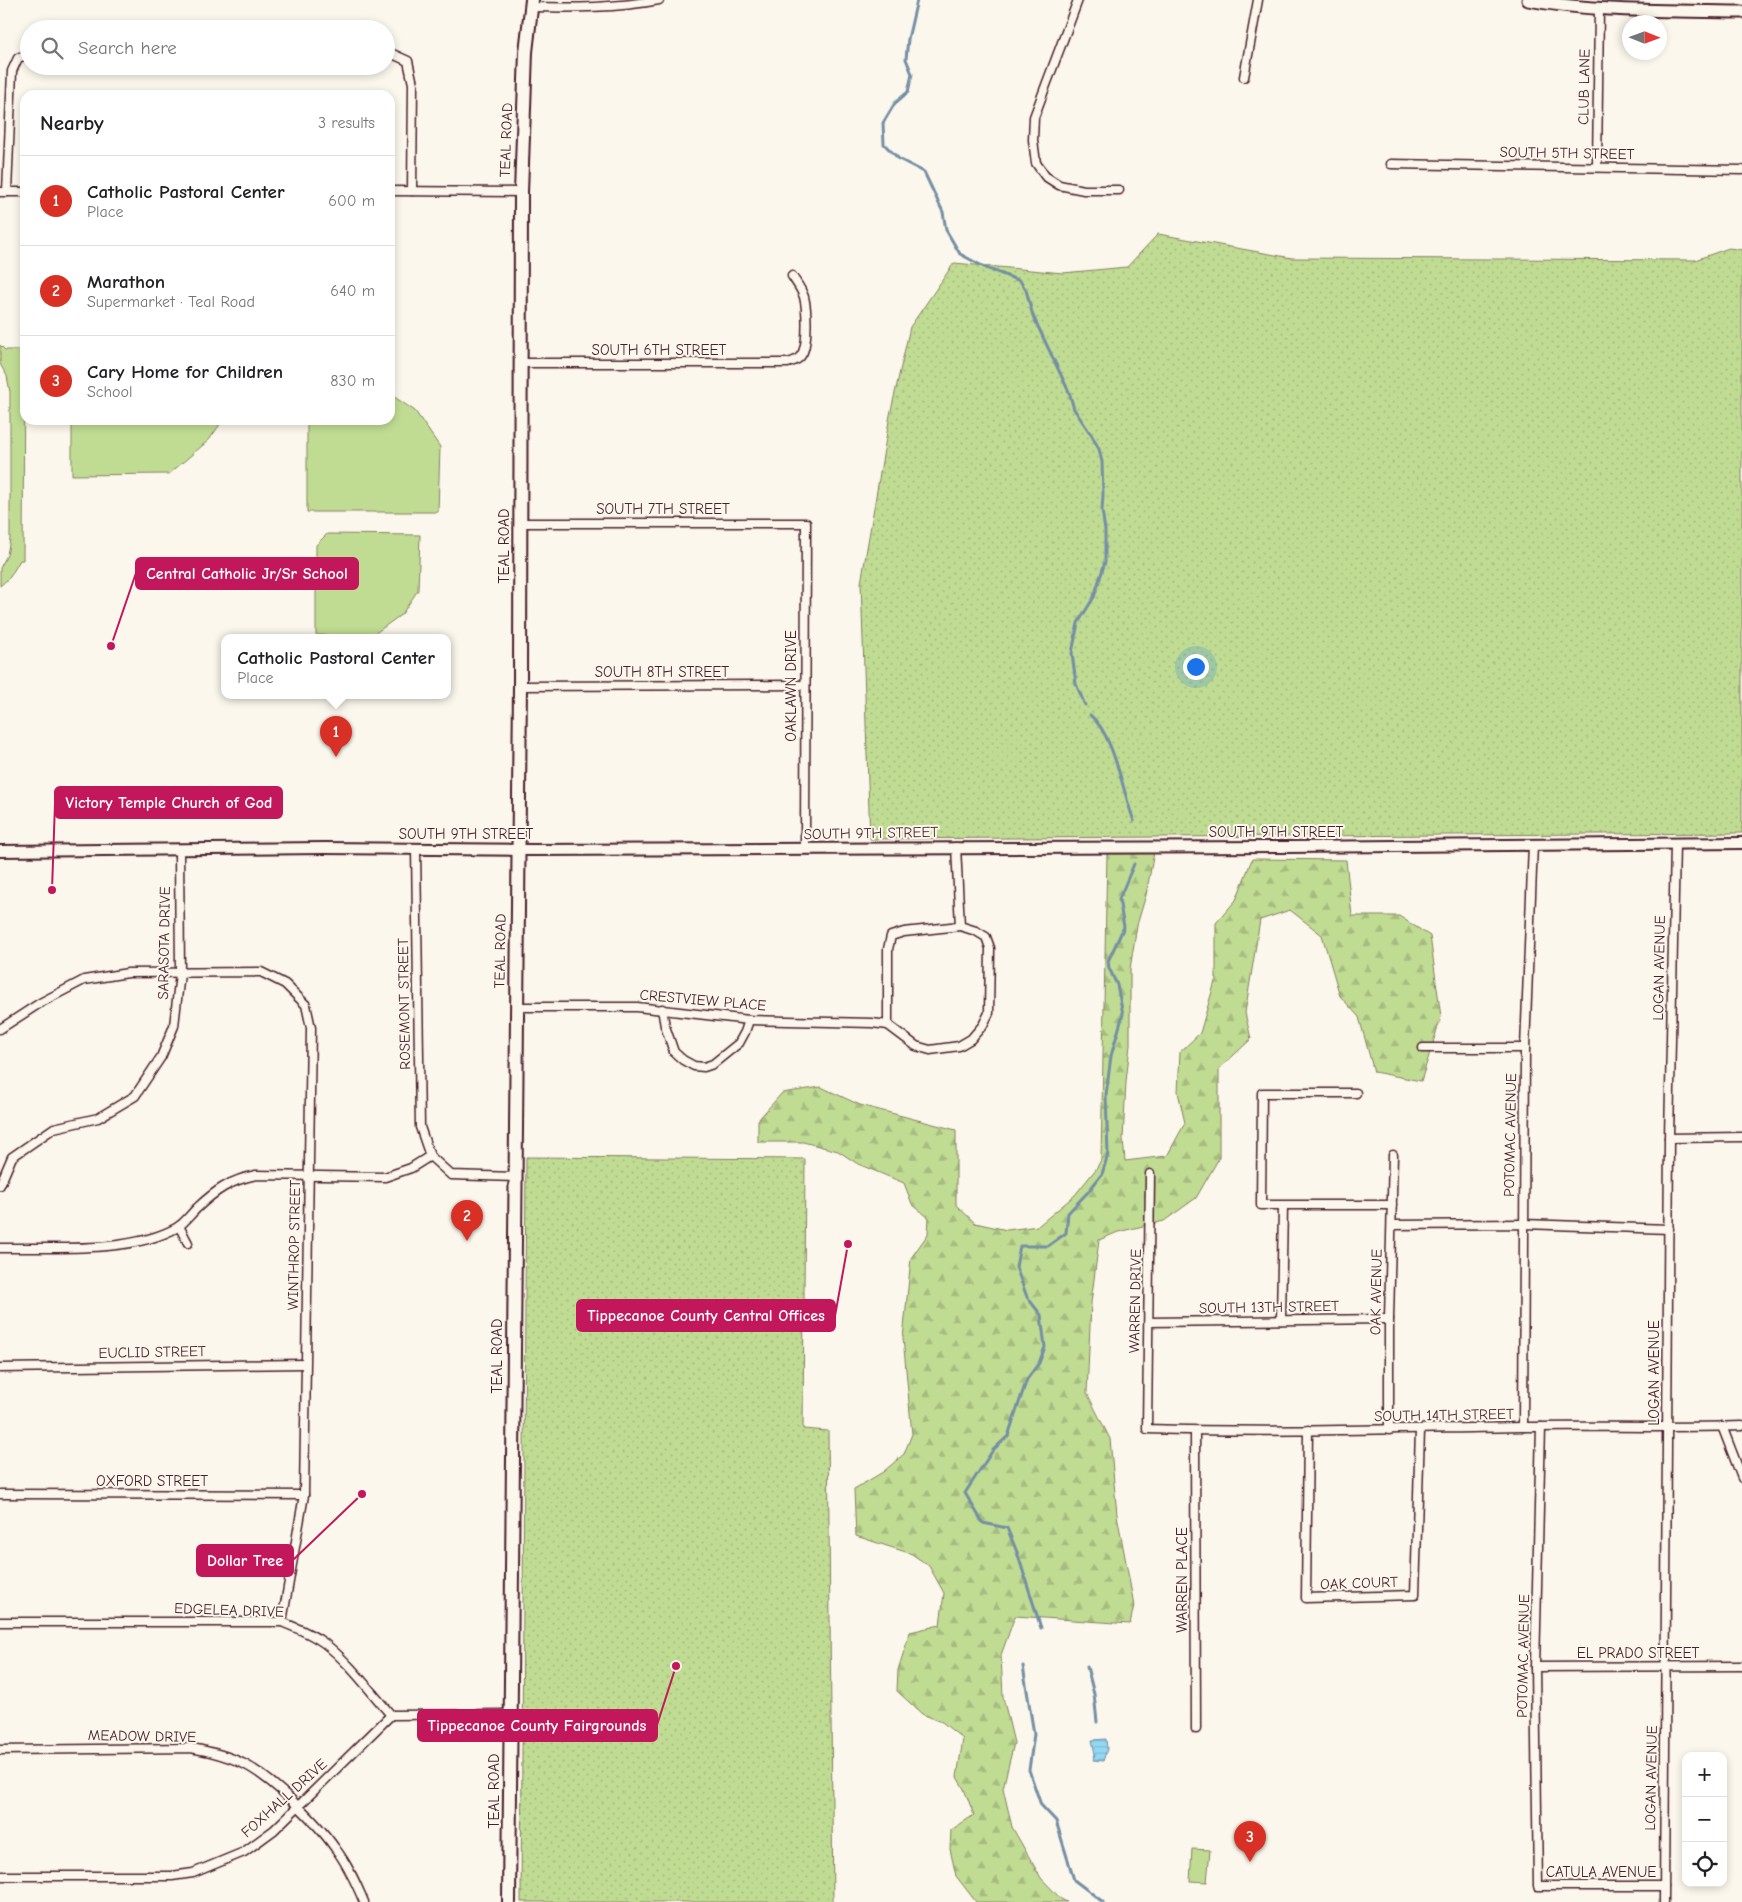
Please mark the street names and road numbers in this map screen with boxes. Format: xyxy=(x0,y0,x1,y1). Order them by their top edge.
street label: CLUB LANE xyxy=(1574,49,1594,125)
street label: TEAL ROAD xyxy=(496,102,516,178)
street label: SOUTH 5TH STREET xyxy=(1499,143,1635,163)
street label: SOUTH 6TH STREET xyxy=(592,341,727,359)
street label: SOUTH 7TH STREET xyxy=(596,500,730,518)
street label: TEAL ROAD xyxy=(495,509,513,583)
street label: OAKLAWN DRIVE xyxy=(782,630,800,742)
street label: SOUTH 8TH STREET xyxy=(595,663,729,681)
street label: SOUTH 9TH STREET xyxy=(804,823,939,843)
street label: SOUTH 9TH STREET xyxy=(1209,823,1343,841)
street label: SOUTH 9TH STREET xyxy=(399,825,533,843)
street label: SARASOTA DRIVE xyxy=(154,886,174,1000)
street label: TEAL ROAD xyxy=(490,913,510,989)
street label: LOGAN AVENUE xyxy=(1649,915,1669,1021)
street label: ROSEMONT STREET xyxy=(394,938,414,1070)
street label: CRESTVIEW PLACE xyxy=(639,985,767,1015)
street label: POTOMAC AVENUE xyxy=(1500,1073,1520,1197)
street label: WINTHROP STREET xyxy=(284,1179,304,1310)
street label: WARREN DRIVE xyxy=(1125,1249,1145,1353)
street label: OAK AVENUE xyxy=(1366,1249,1386,1335)
street label: SOUTH 13TH STREET xyxy=(1199,1297,1339,1317)
street label: TEAL ROAD xyxy=(488,1319,506,1393)
street label: LOGAN AVENUE xyxy=(1645,1320,1663,1426)
street label: EUCLID STREET xyxy=(98,1342,206,1362)
street label: SOUTH 14TH STREET xyxy=(1374,1405,1514,1425)
street label: OXFORD STREET xyxy=(96,1472,208,1490)
street label: WARREN PLACE xyxy=(1173,1527,1191,1633)
street label: OAK COURT xyxy=(1320,1573,1398,1593)
street label: POTOMAC AVENUE xyxy=(1513,1594,1533,1718)
street label: EDGELEA DRIVE xyxy=(174,1599,284,1621)
street label: EL PRADO STREET xyxy=(1577,1644,1700,1662)
street label: LOGAN AVENUE xyxy=(1641,1725,1661,1831)
street label: MEADOW DRIVE xyxy=(88,1726,196,1746)
street label: TEAL ROAD xyxy=(485,1754,503,1828)
street label: FOXHALL DRIVE xyxy=(237,1755,331,1841)
street label: CATULA AVENUE xyxy=(1546,1863,1656,1881)

